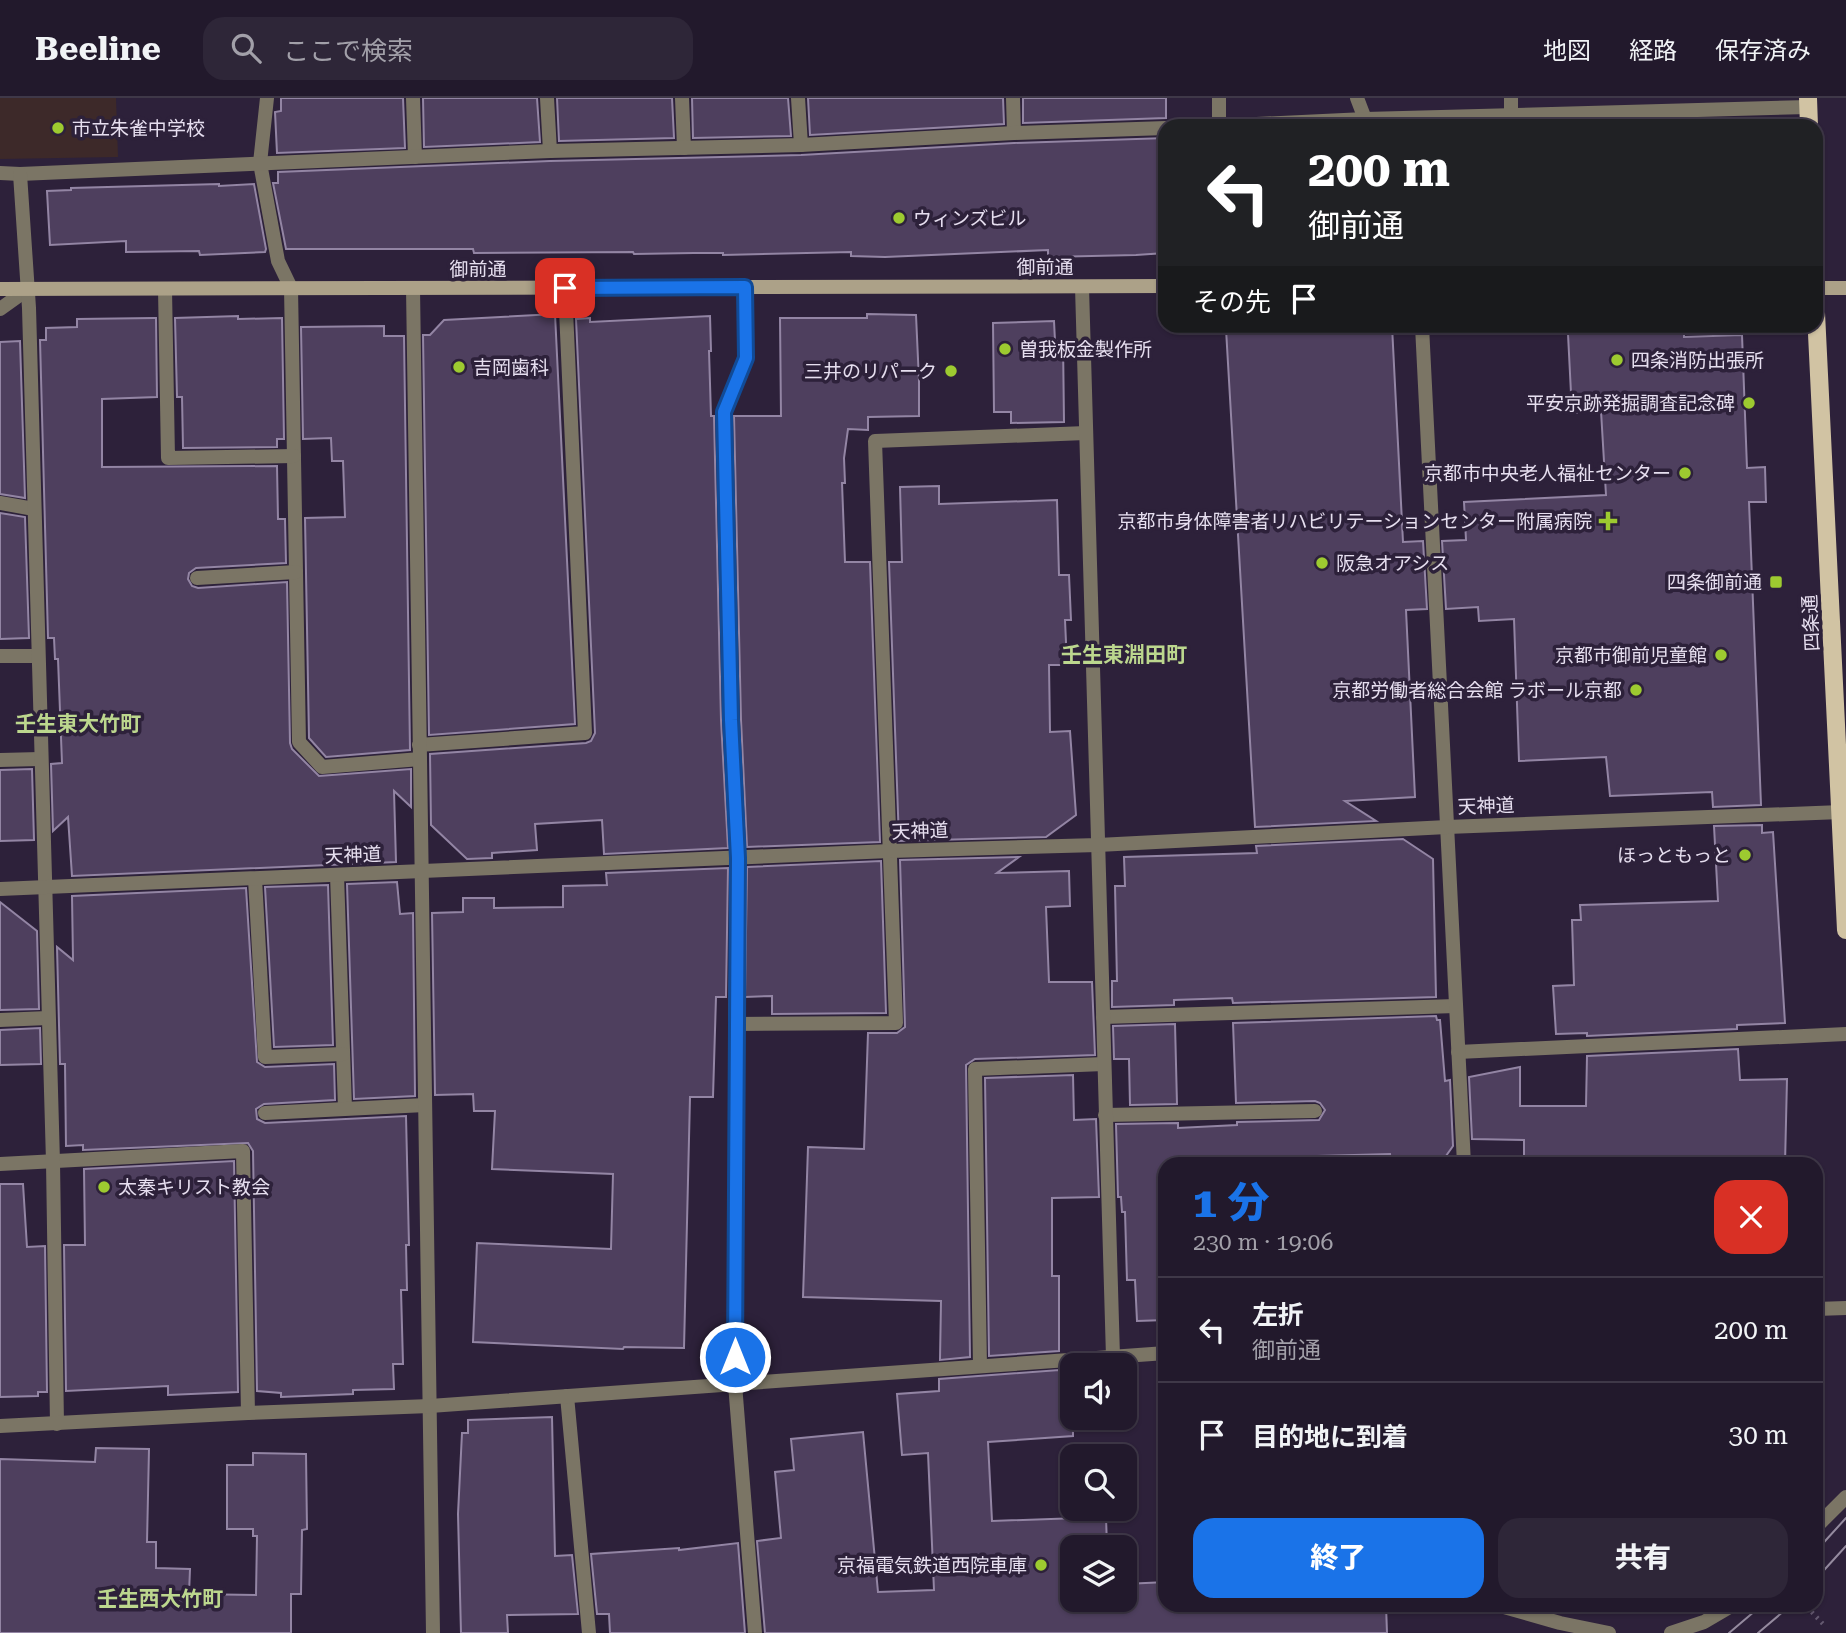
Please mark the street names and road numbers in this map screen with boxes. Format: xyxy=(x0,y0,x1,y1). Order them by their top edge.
street label: 御前通 xyxy=(1016,256,1074,279)
street label: 御前通 xyxy=(449,258,507,281)
street label: 四条通 xyxy=(1798,594,1824,652)
street label: 天神道 xyxy=(1457,794,1515,818)
street label: 天神道 xyxy=(891,819,949,843)
street label: 天神道 xyxy=(324,843,382,867)

